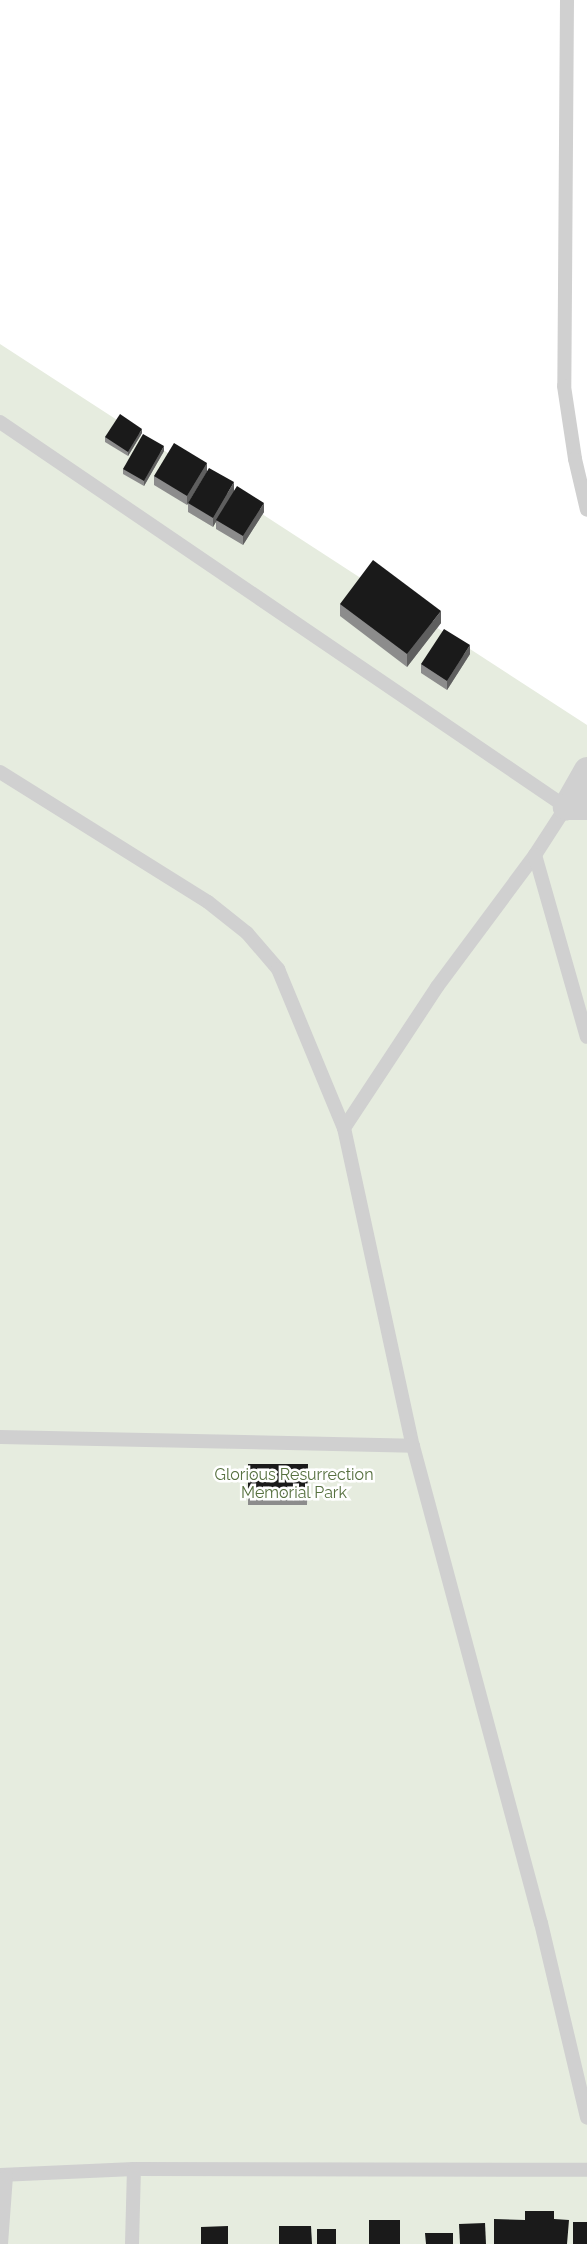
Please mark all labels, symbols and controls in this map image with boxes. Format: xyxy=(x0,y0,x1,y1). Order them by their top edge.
park label: Glorious Resurrection Memorial Park xyxy=(215,1465,373,1503)

